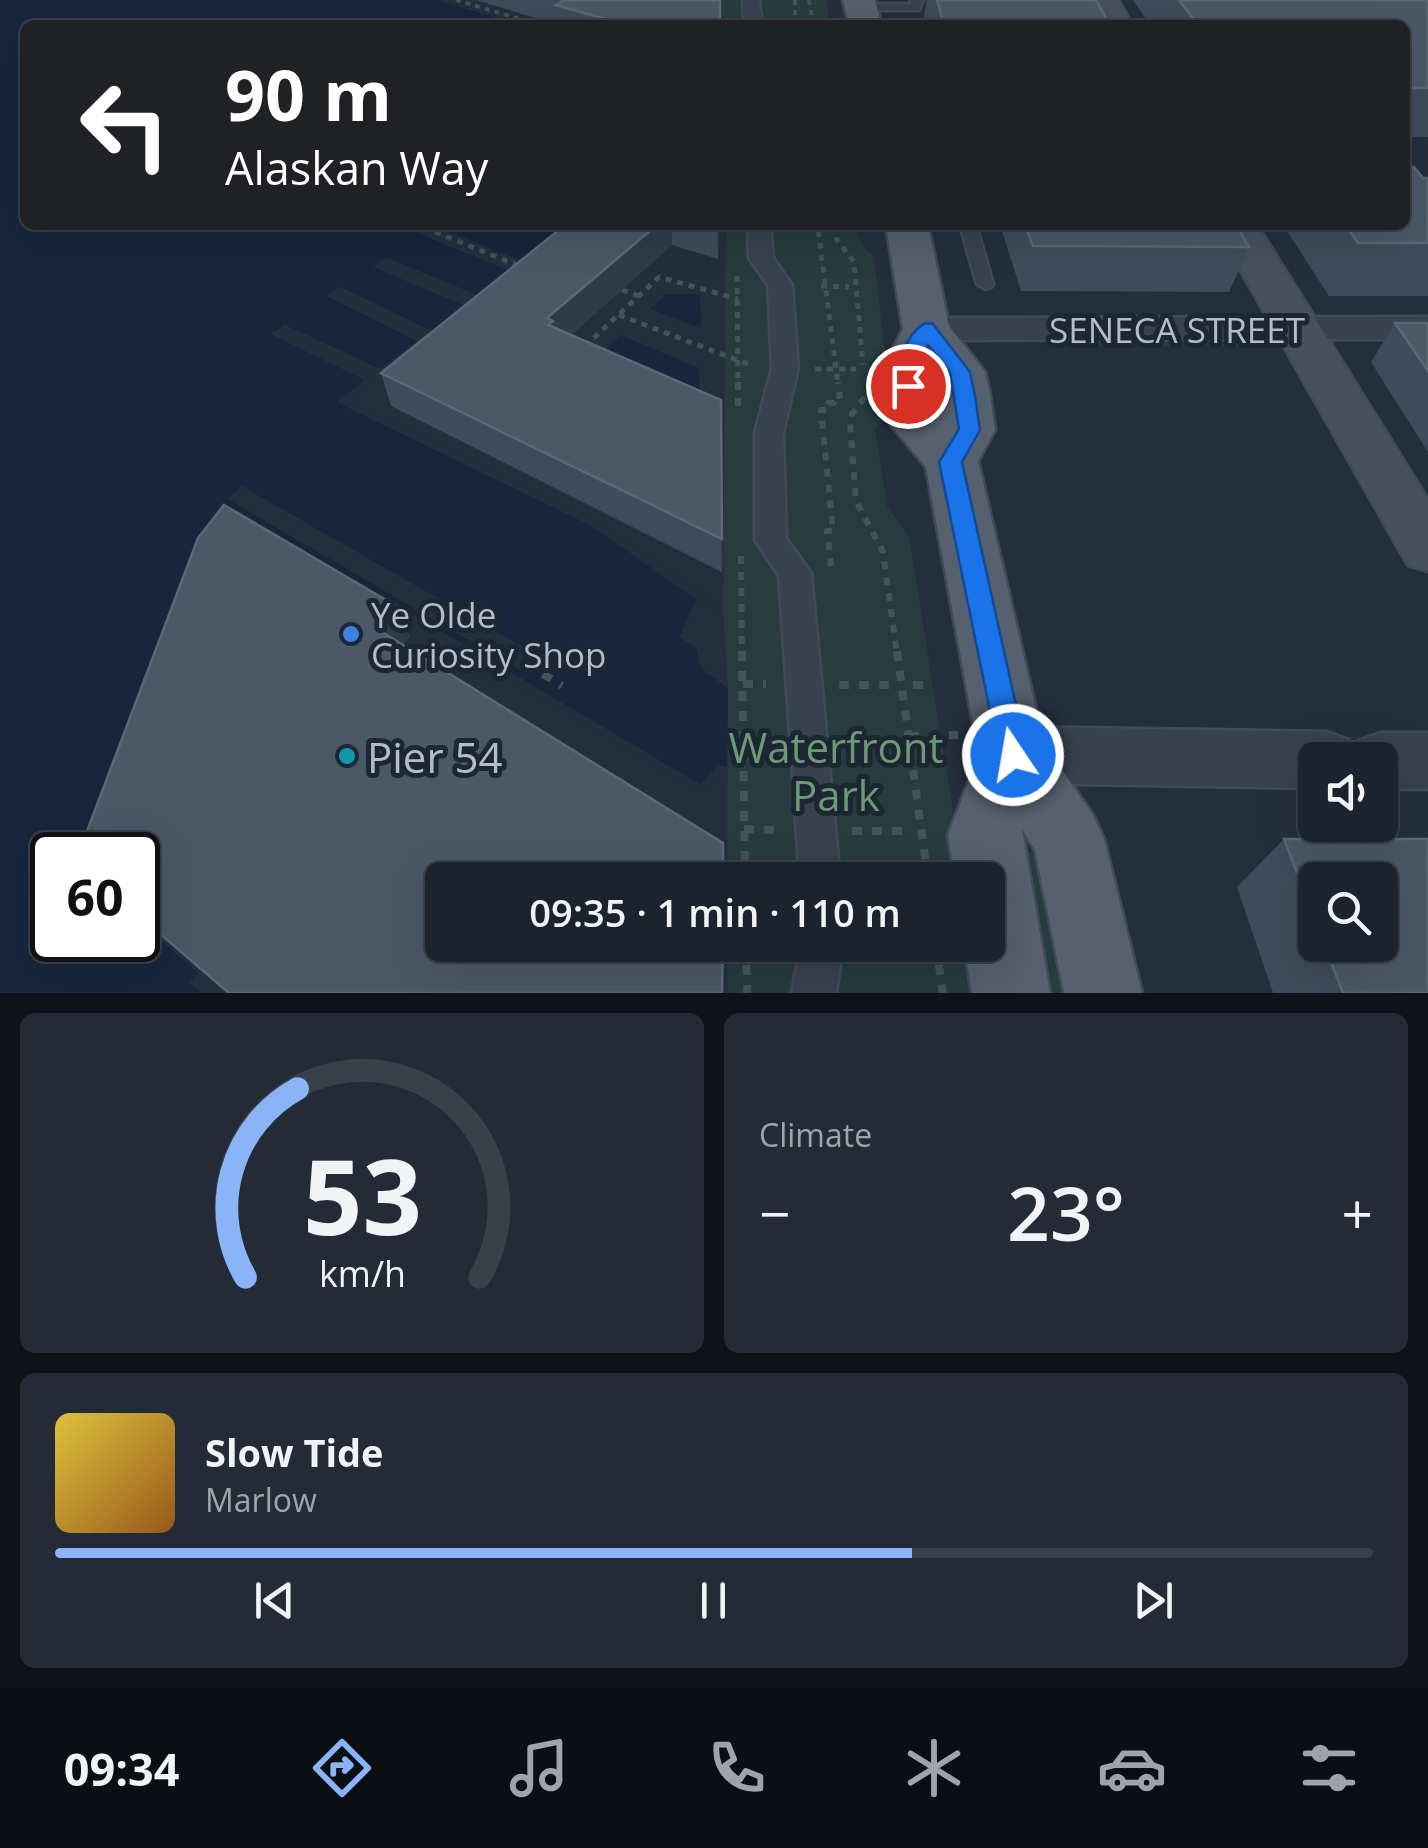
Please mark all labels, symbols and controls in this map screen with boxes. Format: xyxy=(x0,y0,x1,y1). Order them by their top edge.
text: 90 m xyxy=(225,46,392,142)
icon: left xyxy=(60,60,190,190)
text: Alaskan Way xyxy=(225,137,488,198)
street label: SENECA STREET xyxy=(1049,306,1305,353)
pin xyxy=(866,344,951,429)
icon: arrive xyxy=(881,359,936,414)
place label: Ye Olde Curiosity Shop xyxy=(371,591,606,678)
marker: Ye Olde Curiosity Shop xyxy=(340,623,362,645)
position arrow xyxy=(961,703,1065,807)
park label: Waterfront Park xyxy=(728,718,944,823)
place label: Pier 54 xyxy=(367,728,503,785)
map controls xyxy=(1298,742,1398,962)
button: sound xyxy=(1298,742,1398,842)
marker: Pier 54 xyxy=(336,745,358,767)
speed limit sign: 60 xyxy=(30,832,160,962)
button: search xyxy=(1298,862,1398,962)
text: 09:35 · 1 min · 110 m xyxy=(529,886,901,938)
text: Climate xyxy=(759,1113,872,1156)
text: 53 xyxy=(303,1124,421,1265)
text: 23° xyxy=(1007,1161,1125,1263)
text: − xyxy=(759,1175,790,1250)
text: + xyxy=(1342,1175,1373,1250)
text: km/h xyxy=(319,1249,405,1297)
text: Slow Tide xyxy=(205,1426,384,1478)
text: Marlow xyxy=(205,1478,317,1521)
icon: previous xyxy=(247,1573,302,1628)
icon: pause xyxy=(686,1573,741,1628)
icon: next xyxy=(1126,1573,1181,1628)
icon: directions xyxy=(307,1733,377,1803)
icon: music xyxy=(504,1733,574,1803)
icon: phone xyxy=(702,1733,772,1803)
icon: climate xyxy=(899,1733,969,1803)
icon: car xyxy=(1097,1733,1167,1803)
icon: filters xyxy=(1294,1733,1364,1803)
text: 09:34 xyxy=(64,1738,179,1799)

